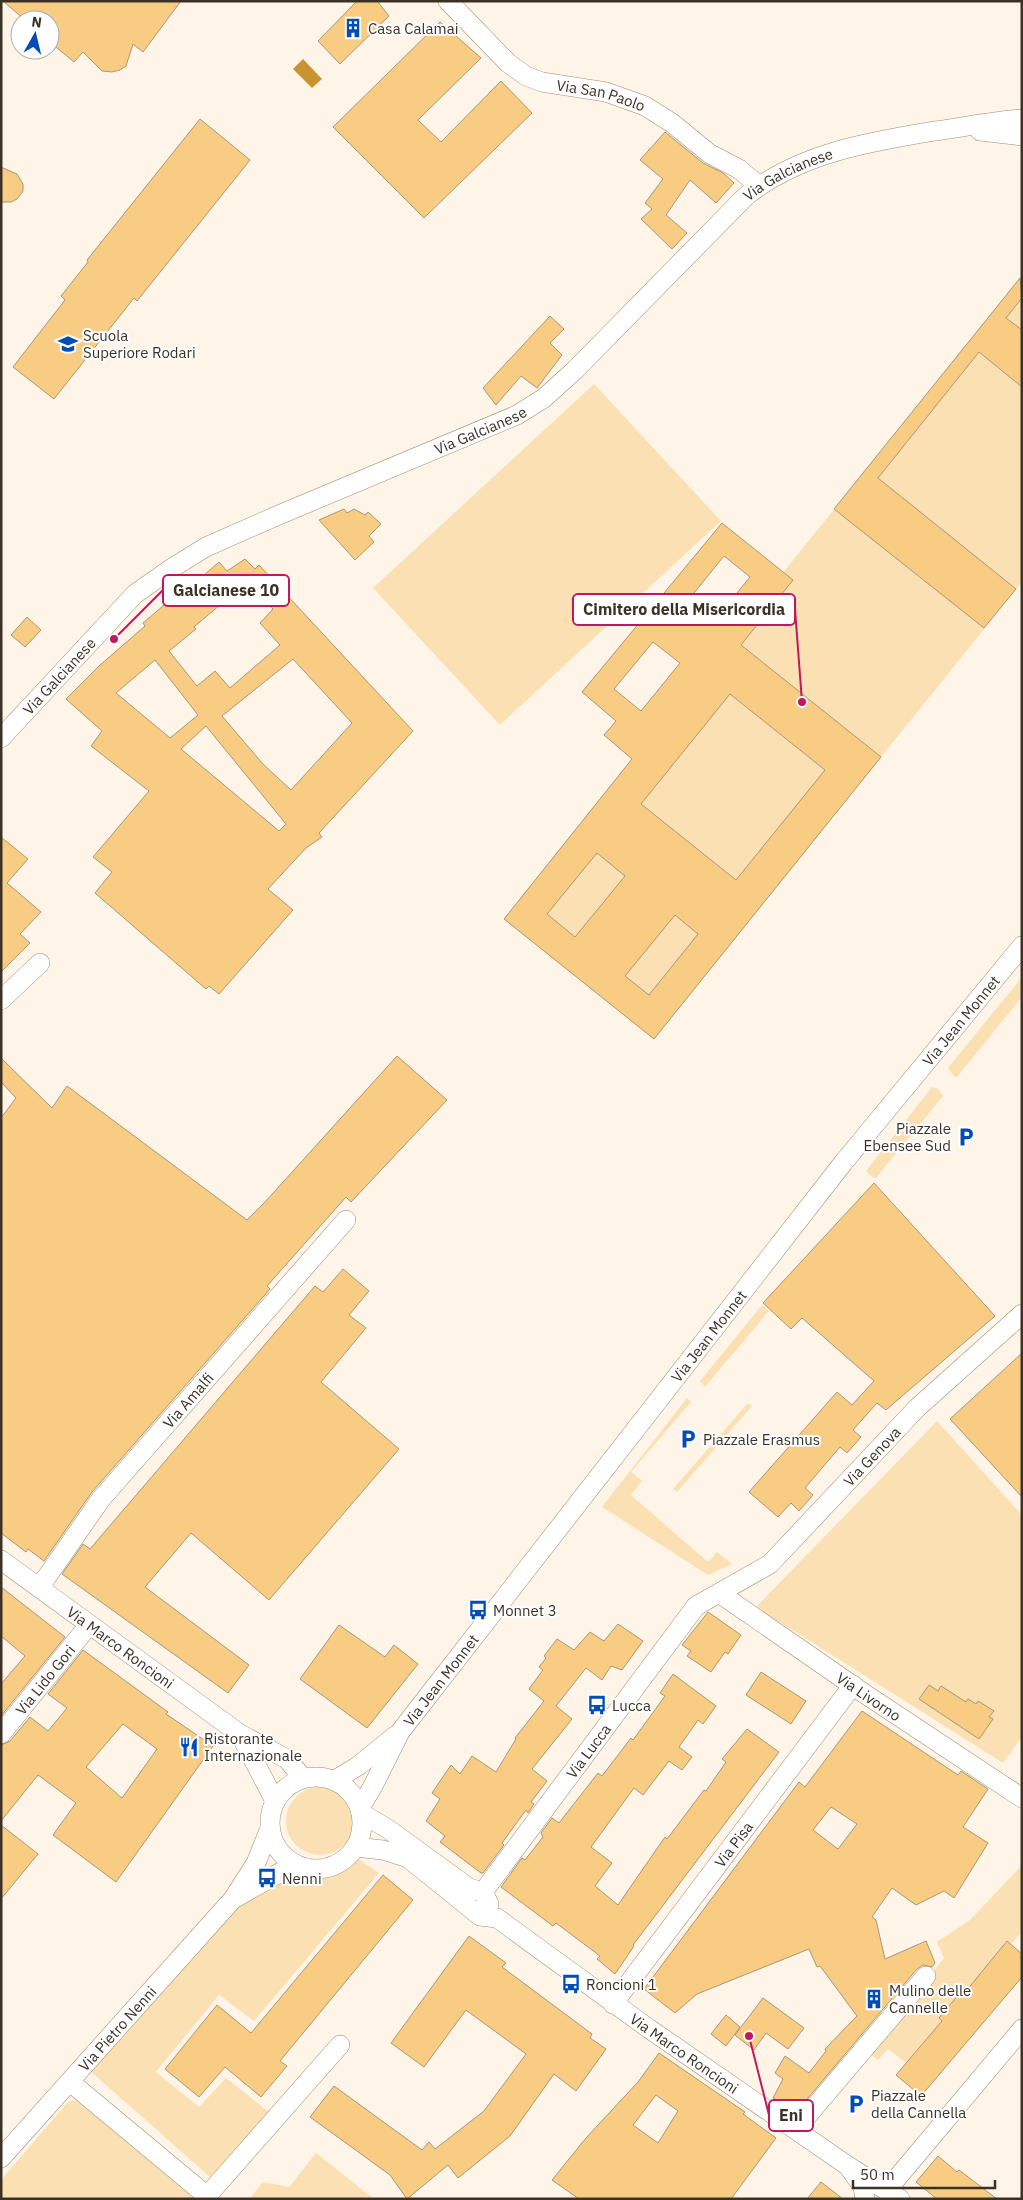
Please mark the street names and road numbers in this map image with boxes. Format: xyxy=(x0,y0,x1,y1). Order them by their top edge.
street label: Via San Paolo xyxy=(555,75,648,115)
street label: Via Galcianese xyxy=(739,144,835,205)
street label: Via Galcianese xyxy=(431,402,530,458)
street label: Via Galcianese xyxy=(18,633,99,718)
street label: Via Jean Monnet xyxy=(918,971,1004,1069)
street label: Via Jean Monnet xyxy=(667,1286,750,1386)
street label: Via Amalfi xyxy=(158,1368,217,1432)
street label: Via Genova xyxy=(839,1422,904,1490)
street label: Via Marco Roncioni xyxy=(63,1602,178,1692)
street label: Via Jean Monnet xyxy=(399,1630,482,1730)
street label: Via Lido Gori xyxy=(11,1641,79,1718)
street label: Via Livorno xyxy=(833,1668,905,1725)
street label: Via Lucca xyxy=(562,1720,615,1782)
street label: Via Pisa xyxy=(710,1817,757,1871)
street label: Via Pietro Nenni xyxy=(74,1982,160,2075)
street label: Via Marco Roncioni xyxy=(626,2009,742,2097)

